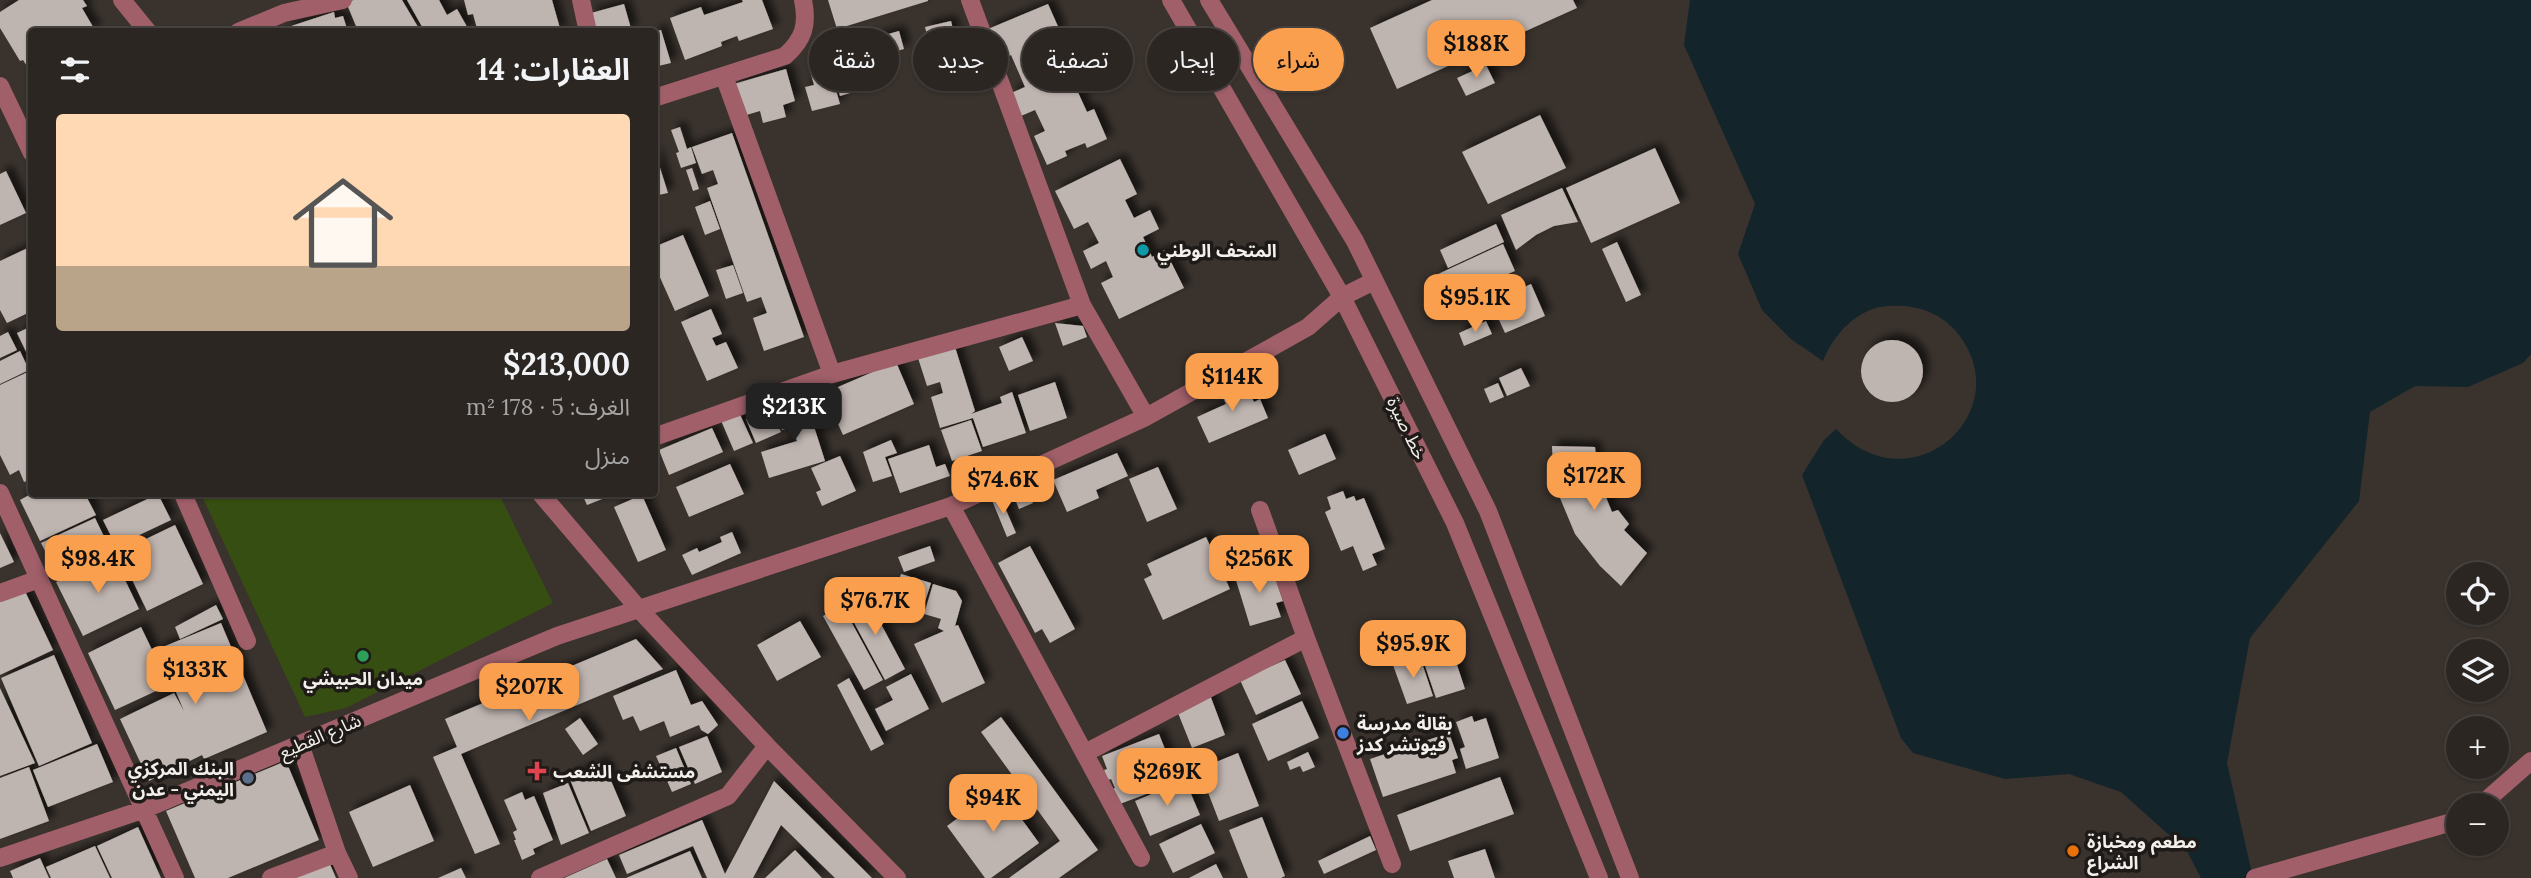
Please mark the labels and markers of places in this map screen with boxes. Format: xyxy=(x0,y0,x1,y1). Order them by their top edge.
pin: $188K xyxy=(1427,20,1525,80)
place label: المتحف الوطني xyxy=(1157,239,1277,265)
marker: المتحف الوطني xyxy=(1135,242,1151,258)
pin: $95.1K xyxy=(1418,274,1532,334)
pin: $114K xyxy=(1183,354,1281,413)
pin: $213K xyxy=(745,384,843,443)
pin: $172K xyxy=(1545,452,1643,512)
pin: $74.6K xyxy=(946,456,1060,516)
pin: $98.4K xyxy=(41,536,155,595)
pin: $256K xyxy=(1210,536,1308,595)
pin: $76.7K xyxy=(818,578,932,637)
pin: $95.9K xyxy=(1356,620,1470,680)
pin: $133K xyxy=(146,646,244,706)
marker: ميدان الحبيشي xyxy=(355,648,371,664)
pin: $207K xyxy=(480,664,578,723)
place label: ميدان الحبيشي xyxy=(303,667,423,693)
place label: بقالة مدرسة فيوتشر كدز xyxy=(1356,712,1453,756)
marker: بقالة مدرسة فيوتشر كدز xyxy=(1335,725,1351,741)
pin: $269K xyxy=(1118,748,1216,808)
place label: البنك المركزي اليمني - عدن xyxy=(128,757,234,804)
place label: مستشفى الشعب xyxy=(553,760,695,783)
marker: مستشفى الشعب xyxy=(527,761,547,781)
marker: البنك المركزي اليمني - عدن xyxy=(240,770,256,786)
pin: $94K xyxy=(952,774,1034,834)
place label: مطعم ومخبازة الشراع xyxy=(2087,830,2197,876)
marker: مطعم ومخبازة الشراع xyxy=(2065,843,2081,859)

